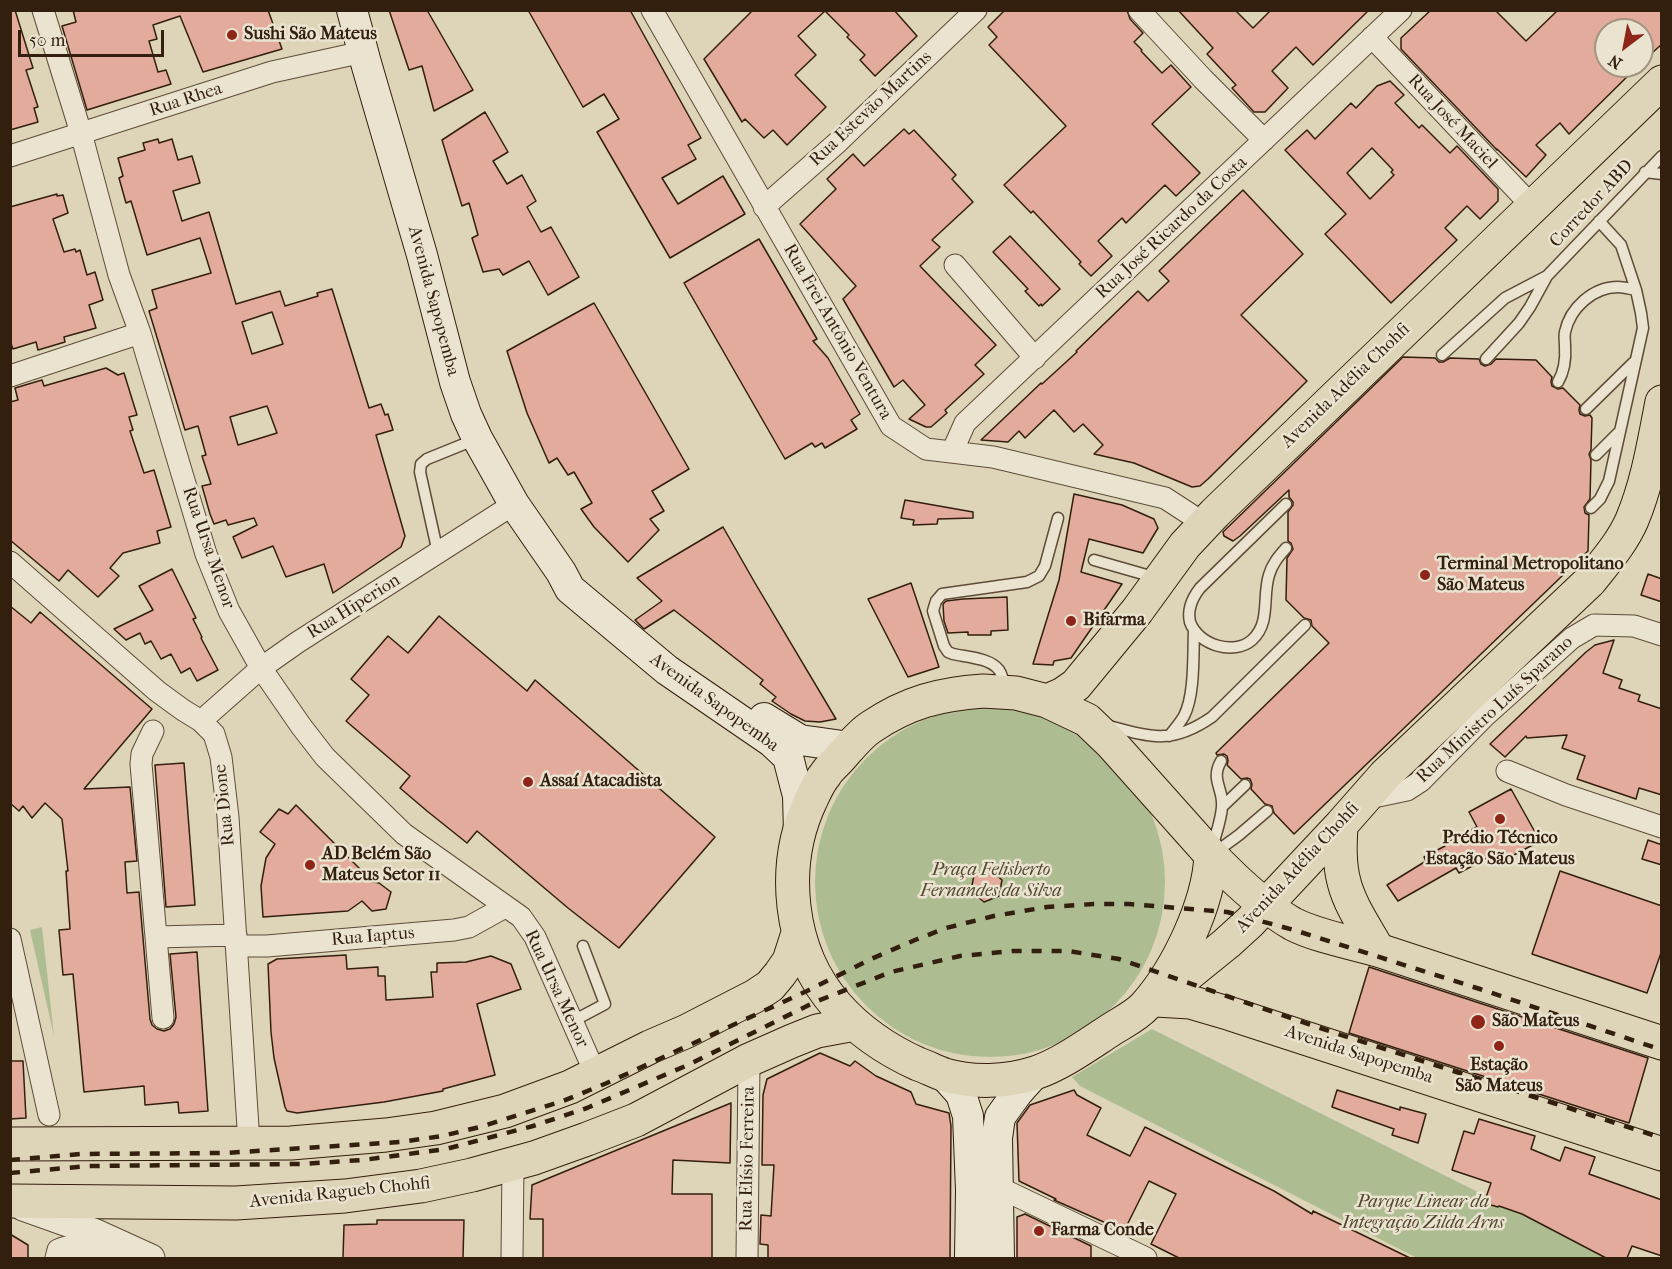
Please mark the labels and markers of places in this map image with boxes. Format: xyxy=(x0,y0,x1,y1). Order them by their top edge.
place label: Sushi São Mateus xyxy=(244,24,377,46)
marker: Sushi São Mateus xyxy=(225,28,239,42)
place label: Terminal Metropolitano São Mateus xyxy=(1437,554,1624,596)
marker: Terminal Metropolitano São Mateus xyxy=(1418,568,1432,582)
place label: Bifarma xyxy=(1083,610,1145,632)
marker: Bifarma xyxy=(1064,614,1078,628)
place label: Assaí Atacadista xyxy=(540,771,661,793)
marker: Assaí Atacadista xyxy=(521,775,535,789)
marker: Prédio Técnico Estação São Mateus xyxy=(1493,812,1507,826)
place label: Prédio Técnico Estação São Mateus xyxy=(1425,828,1575,870)
place label: AD Belém São Mateus Setor 11 xyxy=(322,844,441,886)
marker: AD Belém São Mateus Setor 11 xyxy=(303,858,317,872)
place label: São Mateus xyxy=(1492,1011,1580,1033)
marker: São Mateus xyxy=(1469,1013,1487,1031)
marker: Estação São Mateus xyxy=(1492,1039,1506,1053)
place label: Estação São Mateus xyxy=(1455,1055,1543,1098)
place label: Farma Conde xyxy=(1051,1220,1154,1242)
marker: Farma Conde xyxy=(1032,1224,1046,1238)

